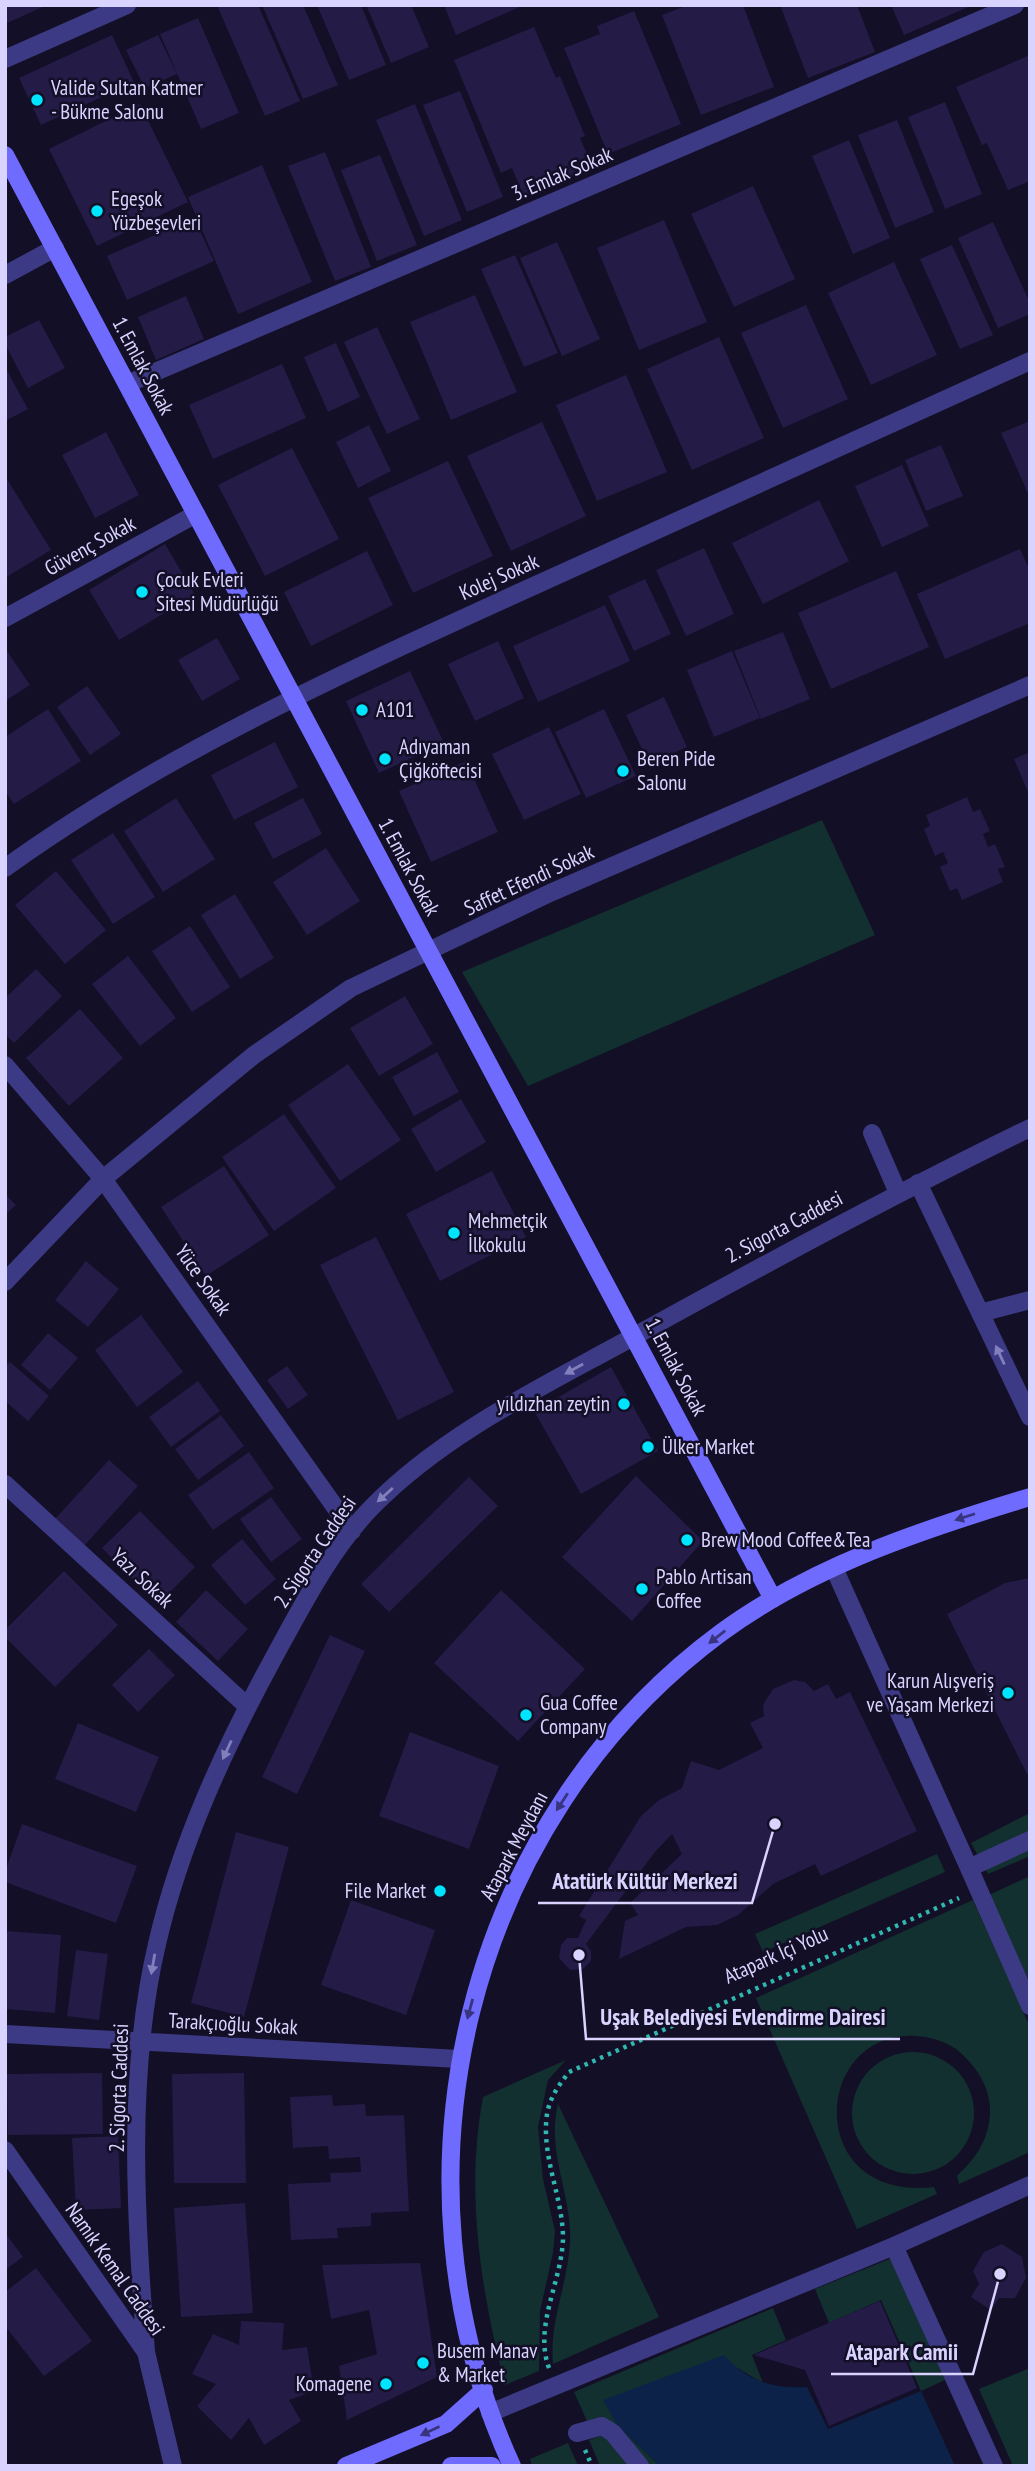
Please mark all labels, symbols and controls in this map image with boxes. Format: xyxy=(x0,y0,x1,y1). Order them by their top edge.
place label: Valide Sultan Katmer - Bükme Salonu xyxy=(50,74,203,125)
marker: Valide Sultan Katmer - Bükme Salonu xyxy=(29,92,45,108)
street label: 3. Emlak Sokak xyxy=(507,140,616,207)
place label: Egeşok Yüzbeşevleri xyxy=(111,185,201,236)
marker: Egeşok Yüzbeşevleri xyxy=(89,203,105,219)
street label: 1. Emlak Sokak xyxy=(106,312,181,419)
street label: Güvenç Sokak xyxy=(40,510,140,582)
street label: Kolej Sokak xyxy=(455,547,543,606)
place label: Çocuk Evleri Sitesi Müdürlüğü xyxy=(156,566,279,617)
marker: Çocuk Evleri Sitesi Müdürlüğü xyxy=(134,584,150,600)
place label: A101 xyxy=(376,696,414,723)
marker: A101 xyxy=(354,702,370,718)
place label: Adıyaman Çiğköftecisi xyxy=(399,733,482,784)
place label: Beren Pide Salonu xyxy=(637,745,715,796)
marker: Adıyaman Çiğköftecisi xyxy=(377,751,393,767)
marker: Beren Pide Salonu xyxy=(615,763,631,779)
street label: 1. Emlak Sokak xyxy=(372,813,447,920)
street label: Saffet Efendi Sokak xyxy=(460,838,598,921)
street label: 2. Sigorta Caddesi xyxy=(720,1184,847,1269)
place label: Mehmetçik İlkokulu xyxy=(468,1207,547,1258)
marker: Mehmetçik İlkokulu xyxy=(446,1225,462,1241)
street label: Yüce Sokak xyxy=(169,1239,238,1320)
street label: 1. Emlak Sokak xyxy=(639,1313,714,1420)
one-way arrow xyxy=(995,1345,1006,1365)
one-way arrow xyxy=(564,1363,583,1375)
place label: yıldızhan zeytin xyxy=(497,1390,610,1417)
marker: yıldızhan zeytin xyxy=(616,1396,632,1412)
place label: Ülker Market xyxy=(662,1433,755,1460)
marker: Ülker Market xyxy=(640,1439,656,1455)
one-way arrow xyxy=(376,1487,394,1503)
street label: 2. Sigorta Caddesi xyxy=(267,1491,362,1613)
one-way arrow xyxy=(954,1512,975,1523)
place label: Brew Mood Coffee&Tea xyxy=(701,1526,870,1553)
marker: Brew Mood Coffee&Tea xyxy=(679,1532,695,1548)
street label: Yazı Sokak xyxy=(105,1542,179,1613)
place label: Pablo Artisan Coffee xyxy=(656,1563,752,1614)
marker: Pablo Artisan Coffee xyxy=(634,1581,650,1597)
one-way arrow xyxy=(707,1630,726,1644)
place label: Karun Alışveriş ve Yaşam Merkezi xyxy=(867,1667,994,1718)
marker: Karun Alışveriş ve Yaşam Merkezi xyxy=(1000,1685,1016,1701)
place label: Gua Coffee Company xyxy=(540,1689,618,1740)
marker: Gua Coffee Company xyxy=(518,1707,534,1723)
one-way arrow xyxy=(221,1739,232,1760)
street label: Atapark Meydanı xyxy=(473,1786,554,1905)
one-way arrow xyxy=(556,1793,569,1812)
callout: Atatürk Kültür Merkezi xyxy=(538,1859,752,1903)
text: Atatürk Kültür Merkezi xyxy=(551,1866,738,1895)
place label: File Market xyxy=(345,1877,426,1904)
marker: File Market xyxy=(432,1883,448,1899)
street label: Atapark İçi Yolu xyxy=(720,1920,832,1989)
one-way arrow xyxy=(147,1953,158,1975)
callout: Uşak Belediyesi Evlendirme Dairesi xyxy=(586,1995,900,2039)
one-way arrow xyxy=(465,1999,475,2020)
text: Uşak Belediyesi Evlendirme Dairesi xyxy=(600,2002,886,2031)
street label: Tarakçıoğlu Sokak xyxy=(168,2007,298,2040)
street label: 2. Sigorta Caddesi xyxy=(103,2023,134,2153)
street label: Namık Kemal Caddesi xyxy=(60,2197,171,2340)
callout: Atapark Camii xyxy=(831,2330,973,2374)
place label: Busem Manav & Market xyxy=(437,2337,538,2388)
text: Atapark Camii xyxy=(845,2337,958,2366)
marker: Busem Manav & Market xyxy=(415,2355,431,2371)
place label: Komagene xyxy=(296,2370,372,2397)
marker: Komagene xyxy=(378,2376,394,2392)
one-way arrow xyxy=(420,2425,440,2437)

